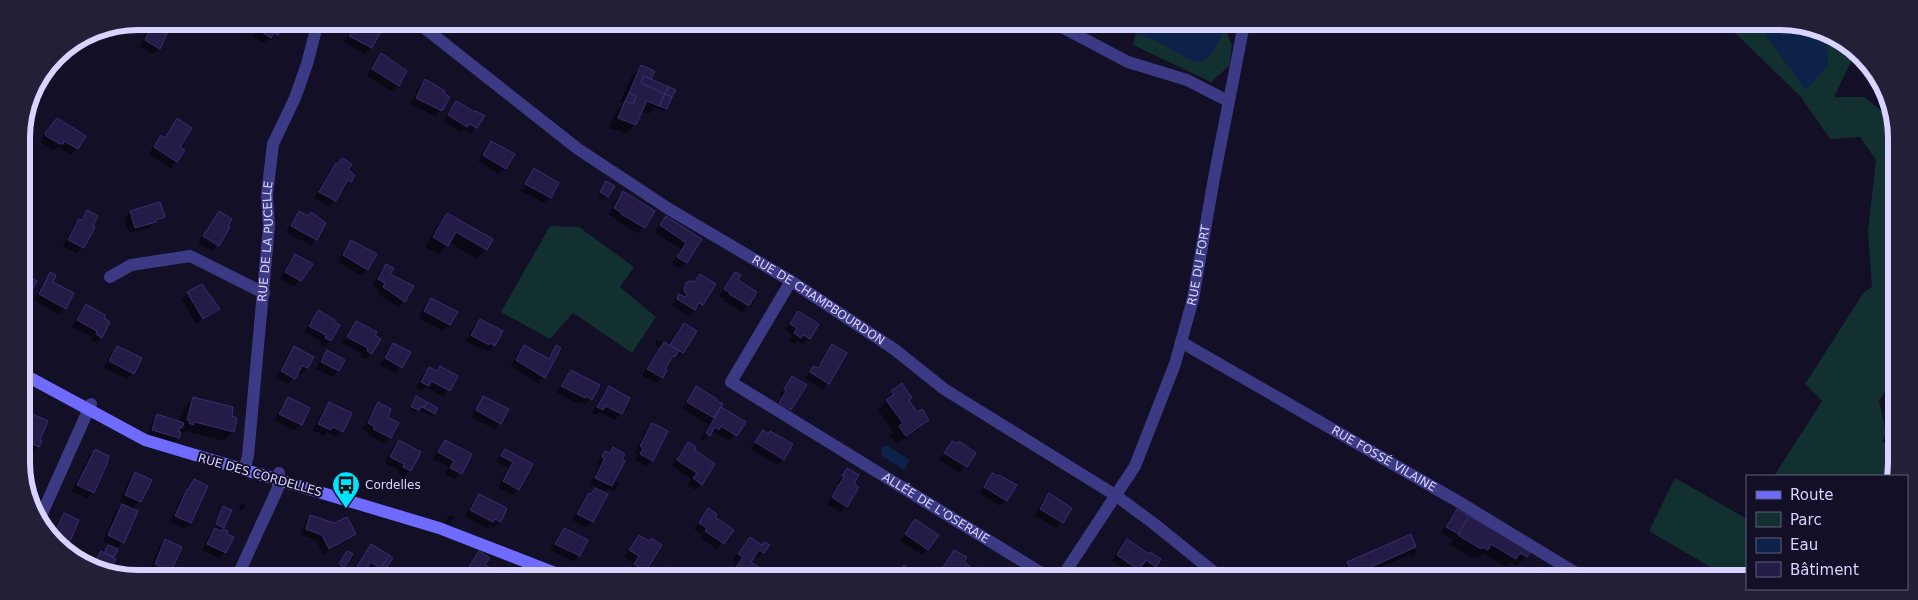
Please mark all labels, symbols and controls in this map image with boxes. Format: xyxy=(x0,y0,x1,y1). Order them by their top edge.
street label: RUE DE LA PUCELLE xyxy=(255,180,276,302)
street label: RUE DU FORT xyxy=(1184,223,1213,307)
street label: RUE DE CHAMPBOURDON xyxy=(749,253,887,348)
street label: RUE FOSSÉ VILAINE xyxy=(1329,423,1439,494)
street label: RUE DES CORDELLES xyxy=(196,451,324,499)
bus stop icon: Cordelles xyxy=(331,470,361,509)
street label: ALLÉE DE L'OSERAIE xyxy=(880,470,992,546)
legend xyxy=(1746,475,1908,590)
place label: Cordelles xyxy=(365,478,421,492)
text: Route xyxy=(1790,486,1834,504)
text: Parc xyxy=(1790,511,1822,529)
text: Eau xyxy=(1790,536,1818,554)
text: Bâtiment xyxy=(1790,561,1859,579)

